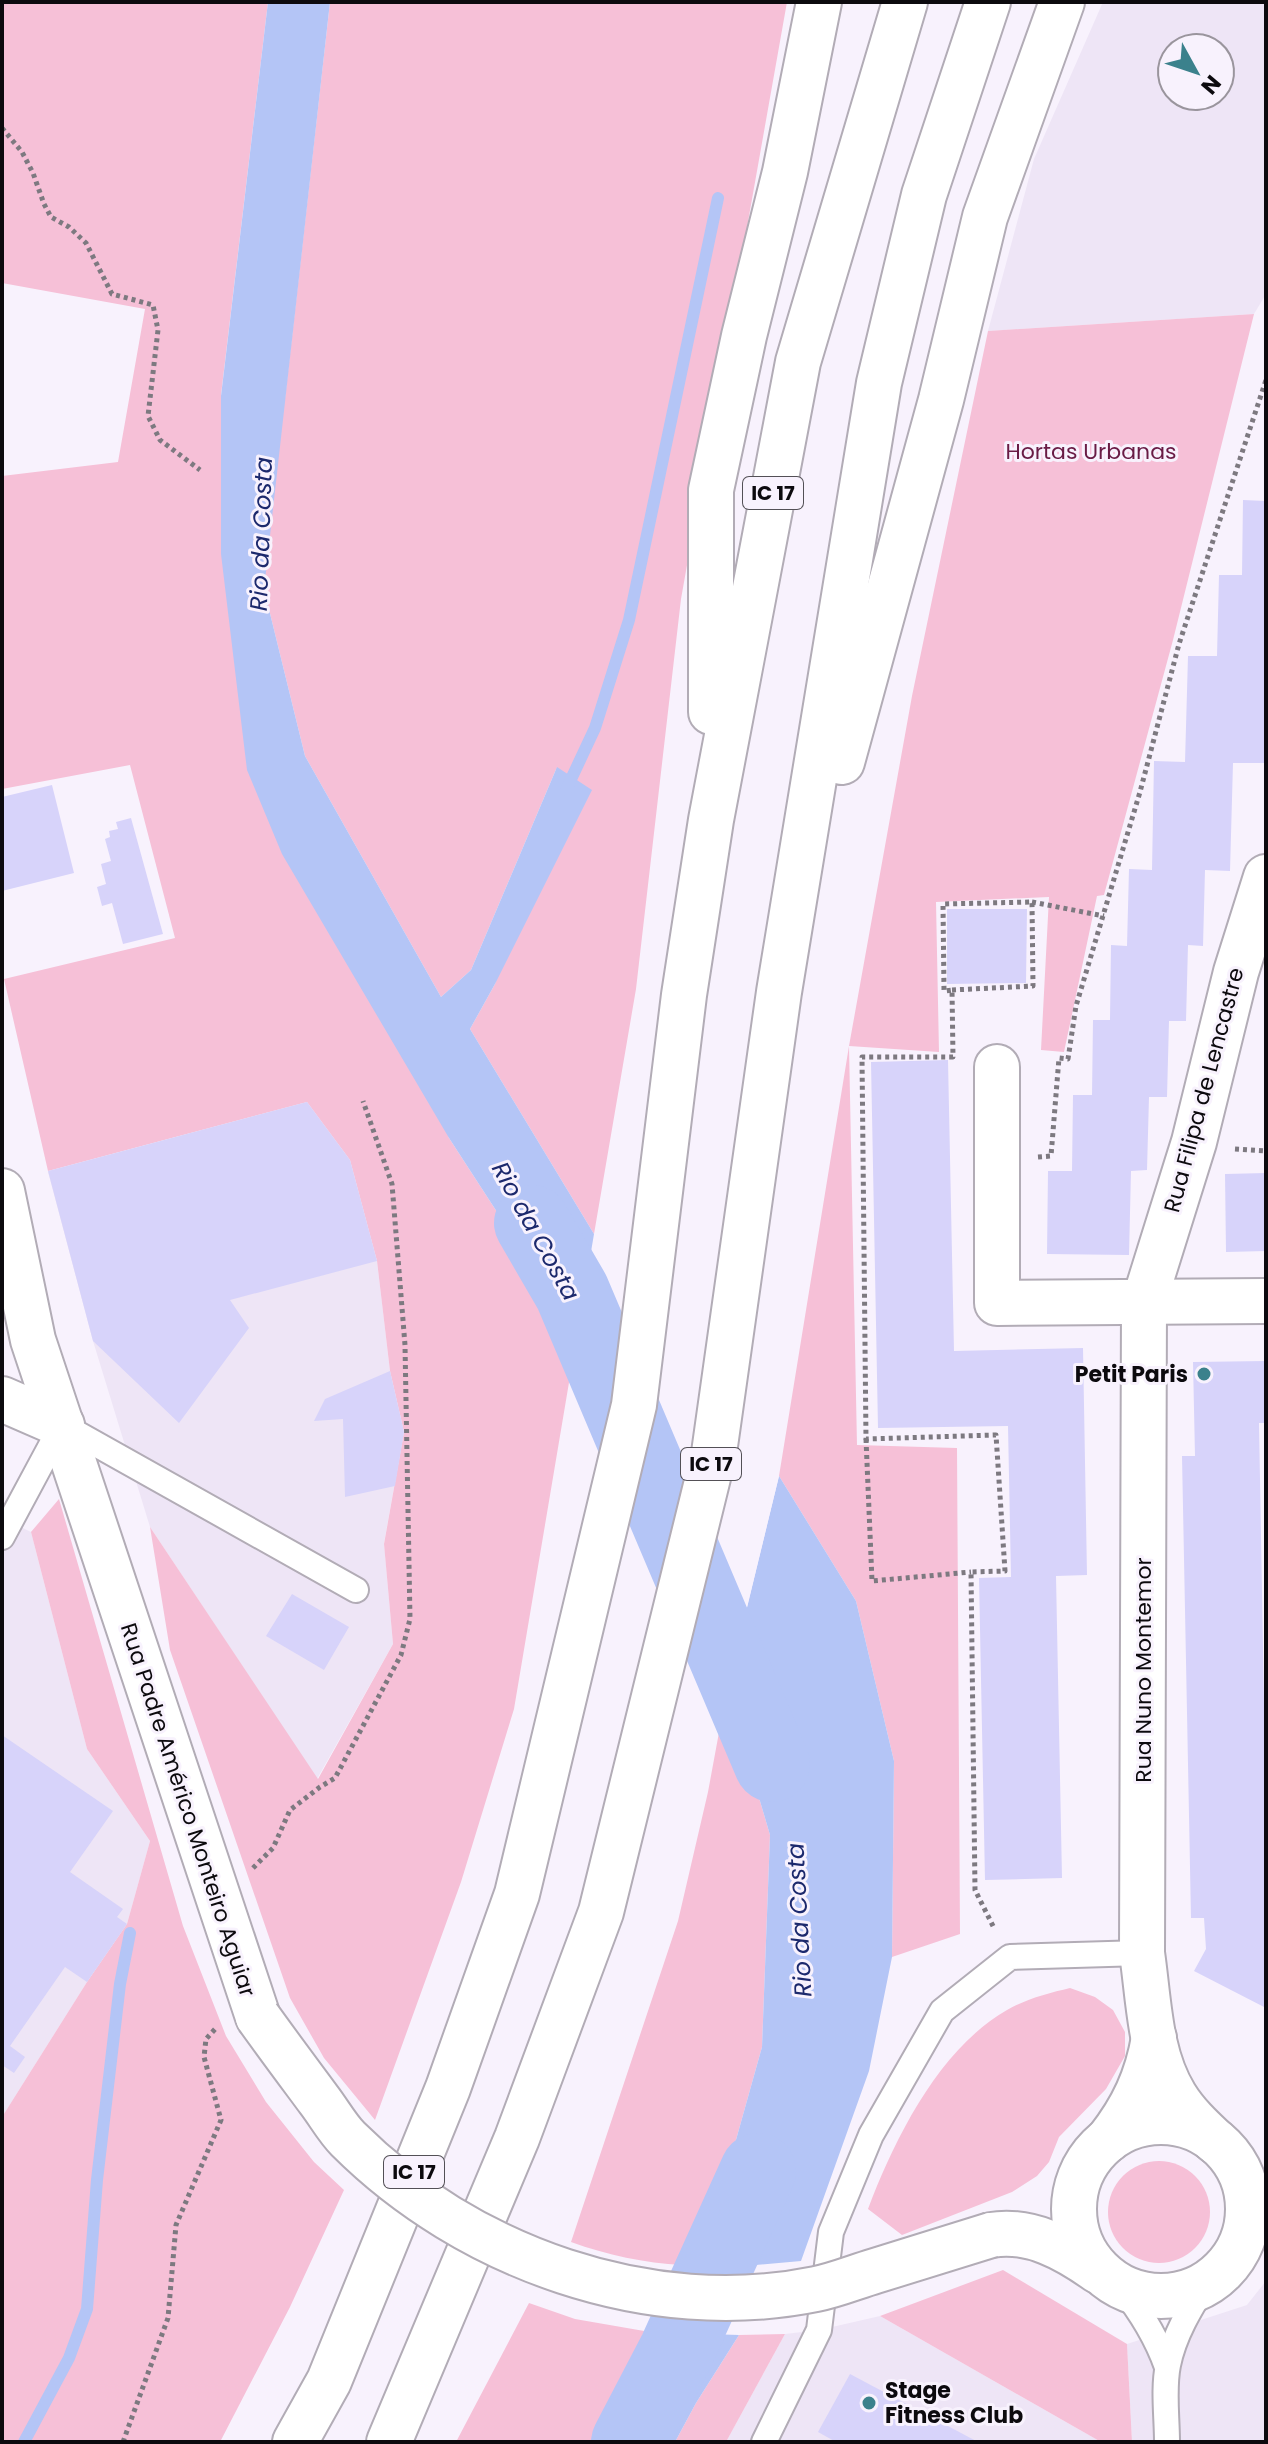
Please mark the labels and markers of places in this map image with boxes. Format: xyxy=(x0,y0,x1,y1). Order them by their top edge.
place label: Petit Paris xyxy=(1075,1359,1188,1390)
marker: Petit Paris xyxy=(1195,1365,1213,1383)
place label: Stage Fitness Club xyxy=(885,2375,1023,2431)
marker: Stage Fitness Club xyxy=(860,2394,878,2412)

